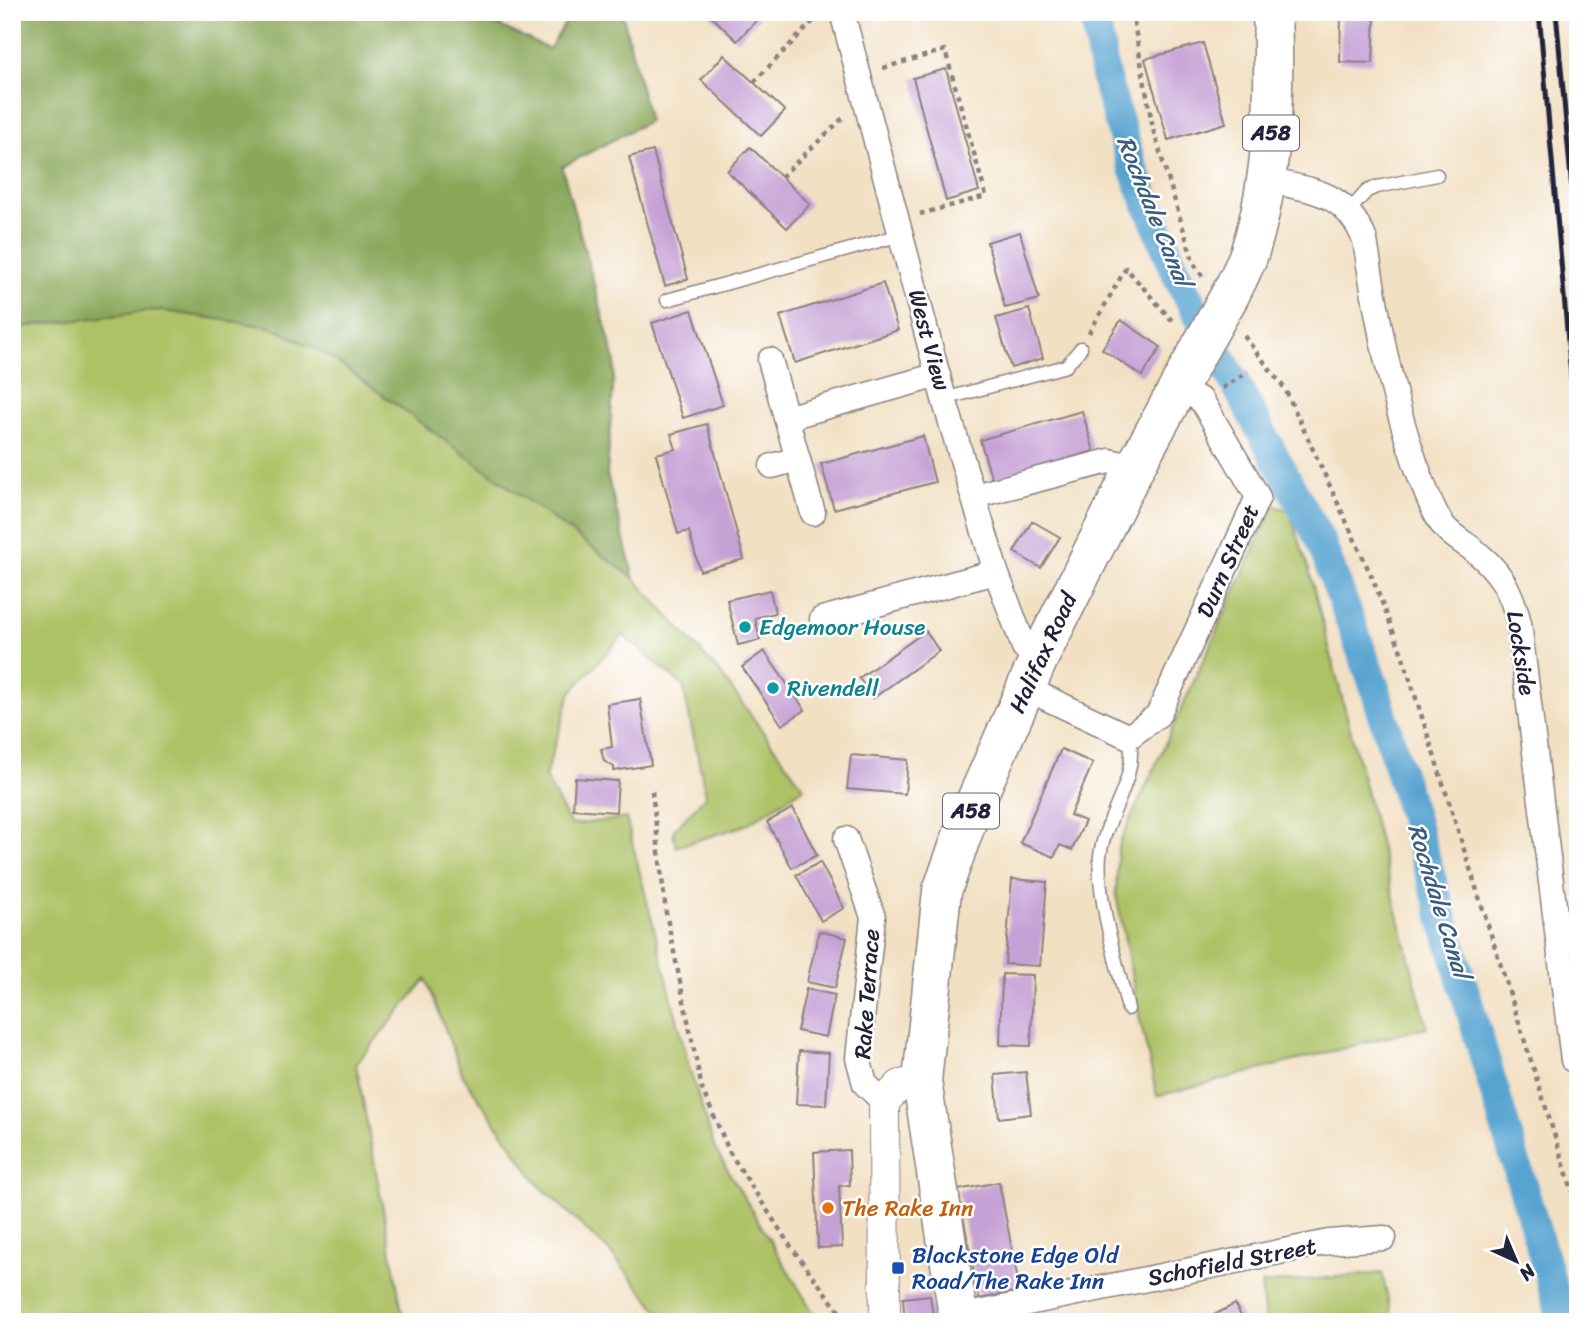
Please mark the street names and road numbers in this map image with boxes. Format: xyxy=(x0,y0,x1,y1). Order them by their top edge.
road number: A58 xyxy=(1243,116,1299,150)
street label: West View xyxy=(896,285,962,395)
street label: Durn Street xyxy=(1185,498,1271,624)
street label: Halifax Road xyxy=(997,584,1090,720)
street label: Lockside xyxy=(1494,608,1548,698)
road number: A58 xyxy=(943,794,999,828)
street label: Rake Terrace xyxy=(842,927,892,1061)
street label: Schofield Street xyxy=(1144,1226,1320,1298)

